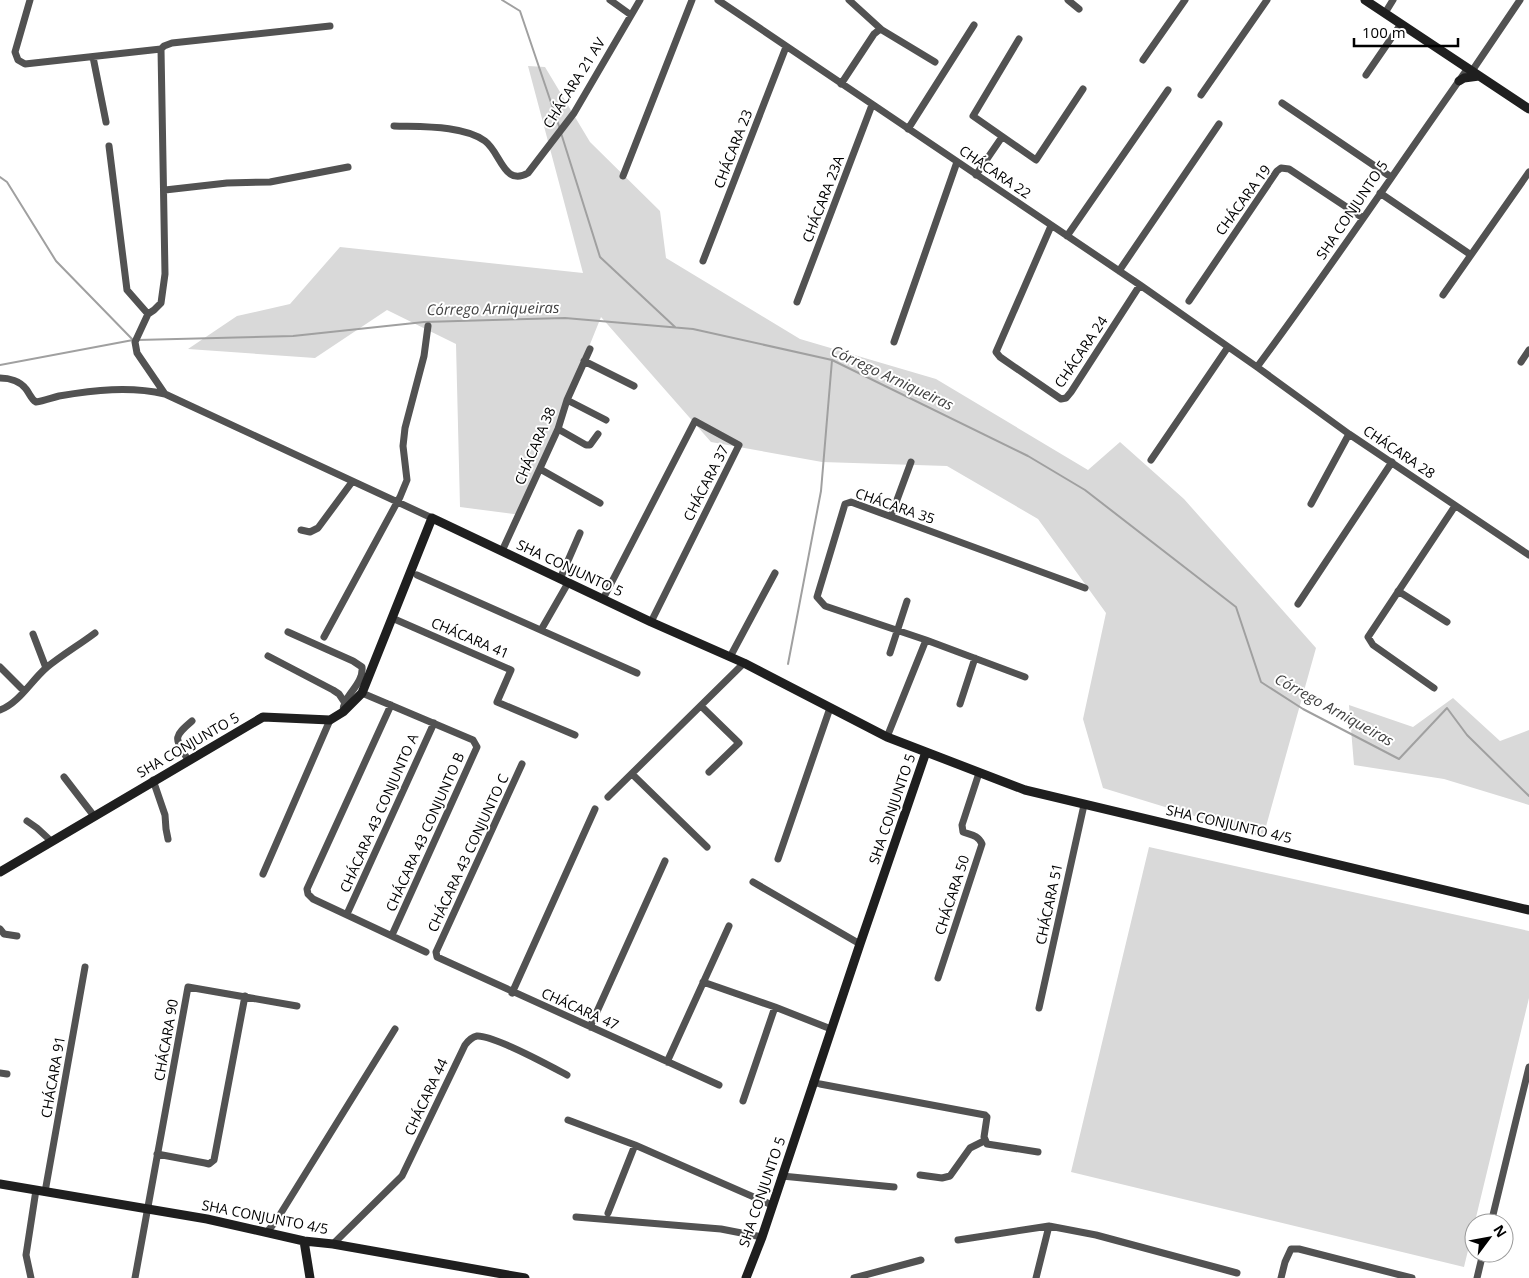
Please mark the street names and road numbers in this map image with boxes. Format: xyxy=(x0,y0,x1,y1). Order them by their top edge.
street label: CHÁCARA 21 AV xyxy=(538,33,609,132)
street label: CHÁCARA 23 xyxy=(709,107,756,191)
street label: CHÁCARA 22 xyxy=(956,141,1035,203)
street label: CHÁCARA 23A xyxy=(797,152,848,245)
street label: SHA CONJUNTO 5 xyxy=(1311,157,1392,263)
street label: CHÁCARA 19 xyxy=(1211,161,1275,239)
street label: CHÁCARA 24 xyxy=(1050,312,1112,391)
street label: CHÁCARA 38 xyxy=(510,404,559,488)
street label: CHÁCARA 28 xyxy=(1360,421,1439,483)
street label: CHÁCARA 37 xyxy=(678,442,733,524)
street label: CHÁCARA 35 xyxy=(853,483,937,528)
street label: SHA CONJUNTO 5 xyxy=(514,535,627,601)
street label: CHÁCARA 41 xyxy=(428,613,512,662)
street label: SHA CONJUNTO 5 xyxy=(133,707,243,782)
street label: CHÁCARA 43 CONJUNTO A xyxy=(335,730,422,895)
street label: CHÁCARA 43 CONJUNTO B xyxy=(381,749,468,914)
street label: SHA CONJUNTO 5 xyxy=(864,751,919,867)
street label: CHÁCARA 43 CONJUNTO C xyxy=(423,771,513,935)
street label: SHA CONJUNTO 4/5 xyxy=(1164,800,1294,847)
street label: CHÁCARA 50 xyxy=(930,853,973,937)
street label: CHÁCARA 51 xyxy=(1031,861,1066,946)
street label: CHÁCARA 47 xyxy=(539,983,622,1034)
street label: CHÁCARA 90 xyxy=(149,997,182,1082)
street label: CHÁCARA 91 xyxy=(36,1034,69,1119)
street label: CHÁCARA 44 xyxy=(399,1055,452,1138)
street label: SHA CONJUNTO 5 xyxy=(734,1134,789,1250)
street label: SHA CONJUNTO 4/5 xyxy=(200,1195,330,1238)

